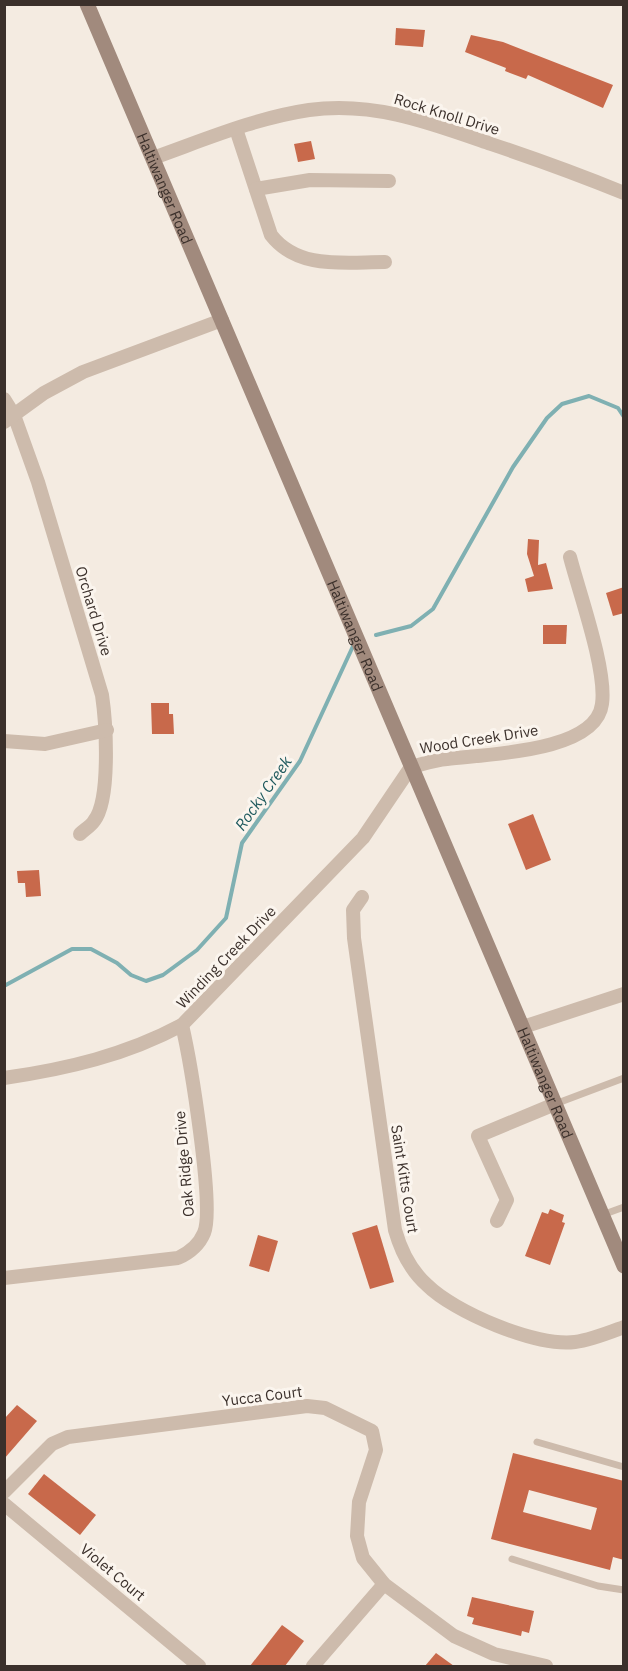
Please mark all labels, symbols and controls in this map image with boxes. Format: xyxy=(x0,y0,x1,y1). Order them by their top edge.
street label: Rock Knoll Drive xyxy=(392,89,502,139)
street label: Haltiwanger Road xyxy=(133,129,197,247)
street label: Orchard Drive xyxy=(71,564,117,658)
street label: Haltiwanger Road xyxy=(324,577,388,694)
street label: Wood Creek Drive xyxy=(418,720,540,758)
water label: Rocky Creek xyxy=(230,751,296,834)
street label: Winding Creek Drive xyxy=(172,902,280,1012)
street label: Haltiwanger Road xyxy=(514,1024,578,1141)
street label: Oak Ridge Drive xyxy=(170,1110,198,1218)
street label: Saint Kitts Court xyxy=(387,1123,423,1235)
street label: Yucca Court xyxy=(221,1382,303,1410)
street label: Violet Court xyxy=(76,1539,150,1605)

